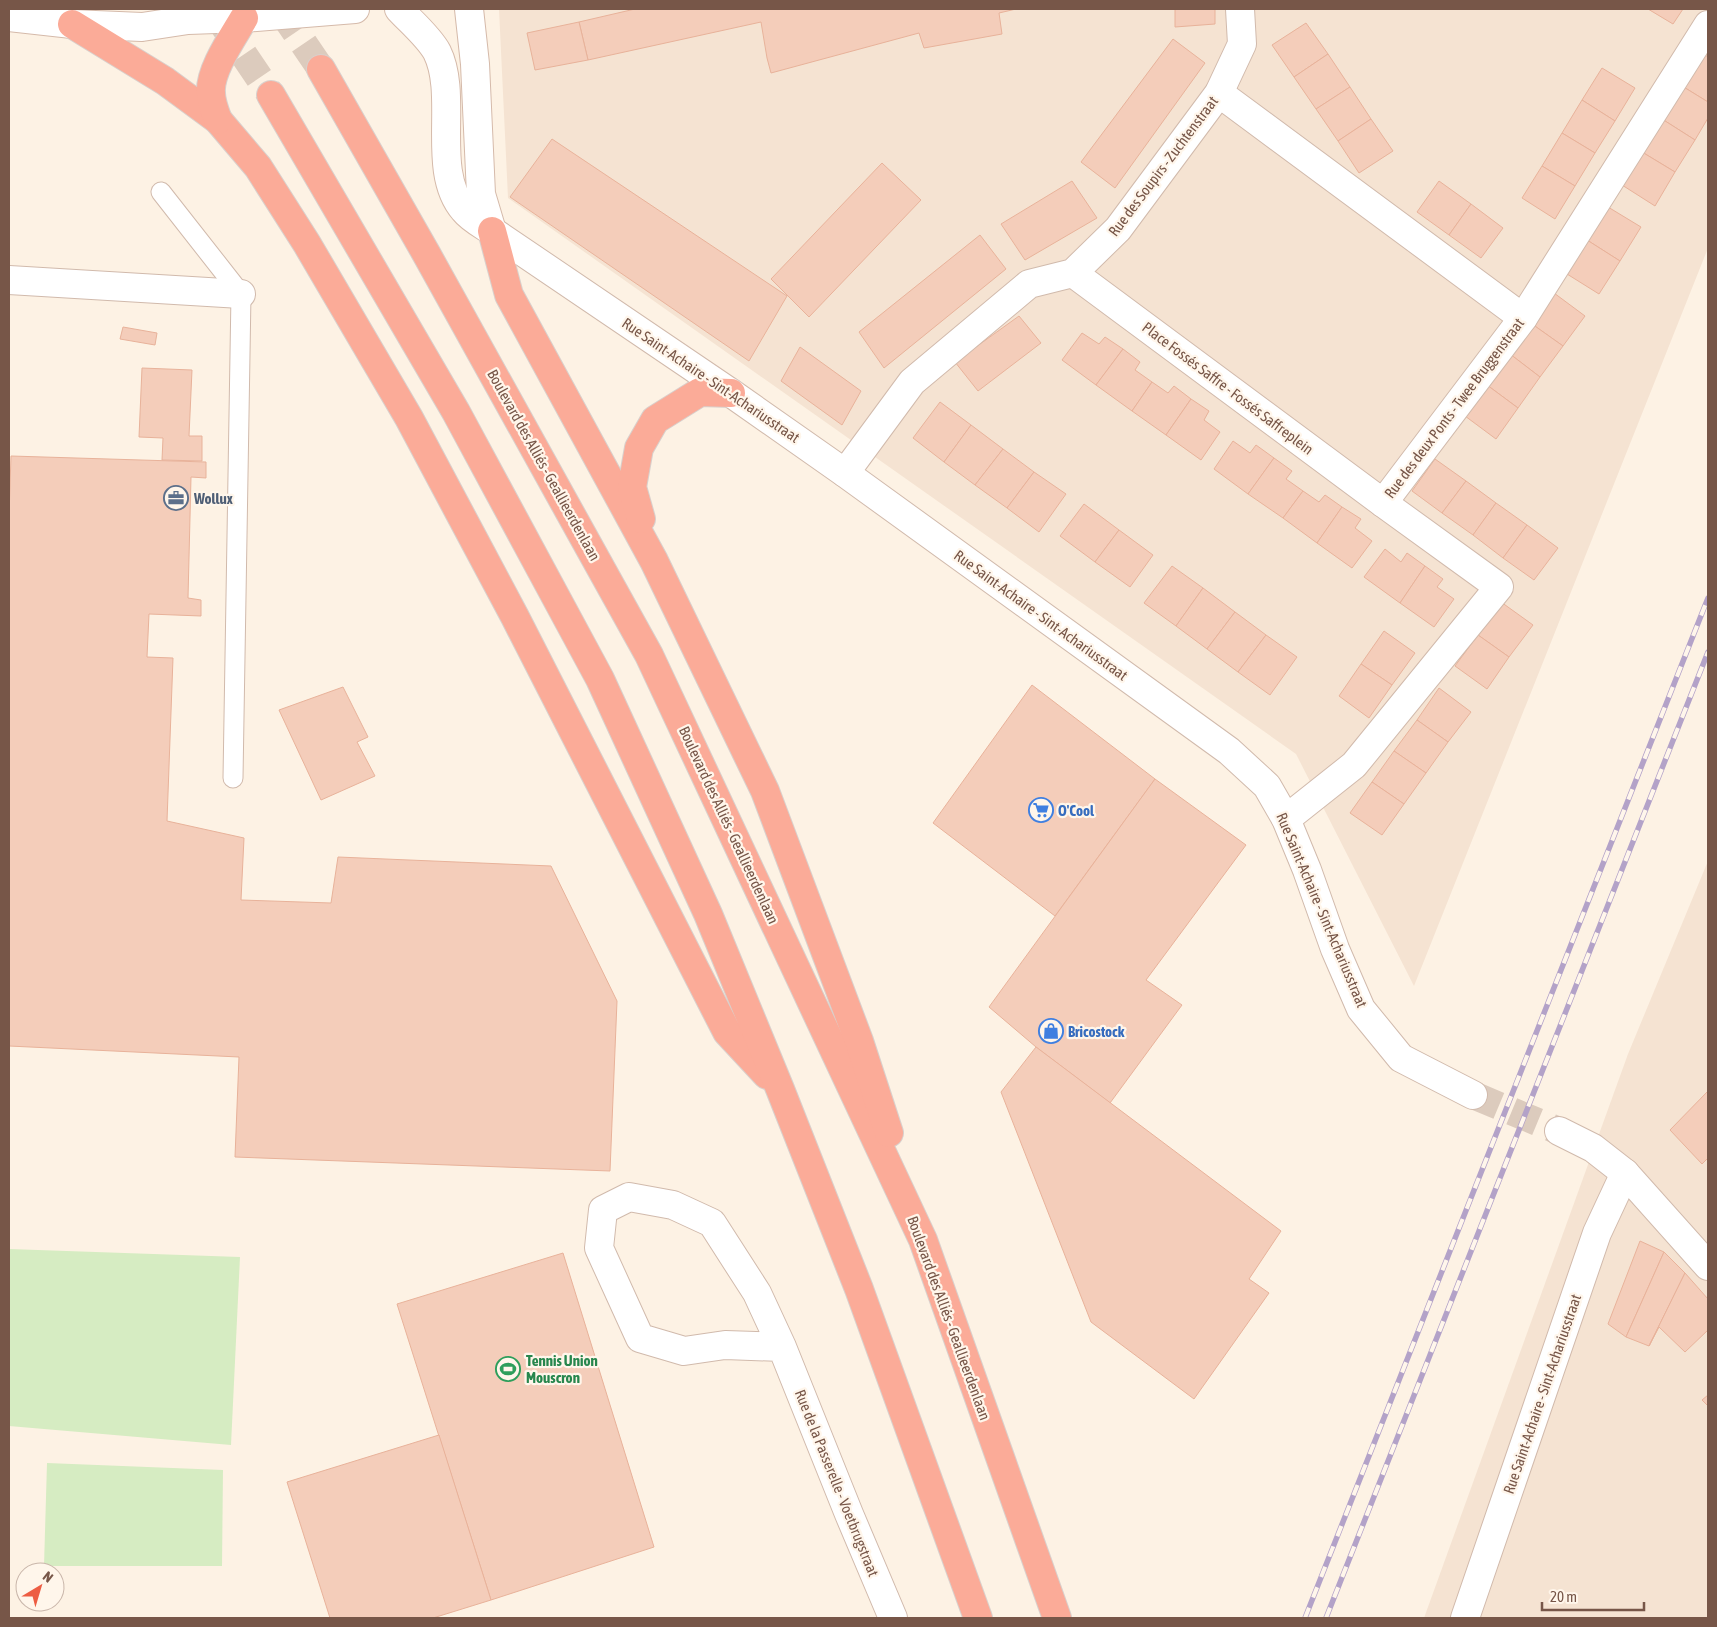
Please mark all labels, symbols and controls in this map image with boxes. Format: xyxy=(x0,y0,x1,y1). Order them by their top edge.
street label: Rue des Soupirs - Zuchtenstraat xyxy=(1105,93,1221,239)
street label: Rue Saint-Achaire - Sint-Achariusstraat xyxy=(619,314,803,446)
street label: Rue des deux Ponts - Twee Bruggenstraat xyxy=(1381,315,1527,501)
street label: Place Fossés Saffre - Fossés Saffreplein xyxy=(1139,318,1317,458)
street label: Boulevard des Alliés - Geallieerdenlaan xyxy=(484,366,604,564)
office icon: Wollux xyxy=(163,485,189,511)
place label: Wollux xyxy=(193,490,233,507)
street label: Rue Saint-Achaire - Sint-Achariusstraat xyxy=(951,546,1131,684)
street label: Boulevard des Alliés - Geallieerdenlaan xyxy=(676,724,782,926)
supermarket icon: O'Cool xyxy=(1028,797,1054,823)
place label: O'Cool xyxy=(1058,802,1095,819)
street label: Rue Saint-Achaire - Sint-Achariusstraat xyxy=(1273,810,1371,1010)
shop icon: Bricostock xyxy=(1038,1018,1064,1044)
place label: Bricostock xyxy=(1068,1023,1125,1040)
street label: Boulevard des Alliés - Geallieerdenlaan xyxy=(904,1214,994,1422)
street label: Rue Saint-Achaire - Sint-Achariusstraat xyxy=(1500,1292,1584,1496)
place label: Tennis Union Mouscron xyxy=(526,1352,598,1386)
sports icon: Tennis Union Mouscron xyxy=(495,1356,521,1382)
street label: Rue de la Passerelle - Voetbrugstraat xyxy=(792,1387,882,1579)
north arrow xyxy=(15,1562,65,1612)
text: N xyxy=(40,1568,56,1586)
scale bar xyxy=(1542,1580,1644,1612)
text: 20 m xyxy=(1550,1588,1577,1605)

